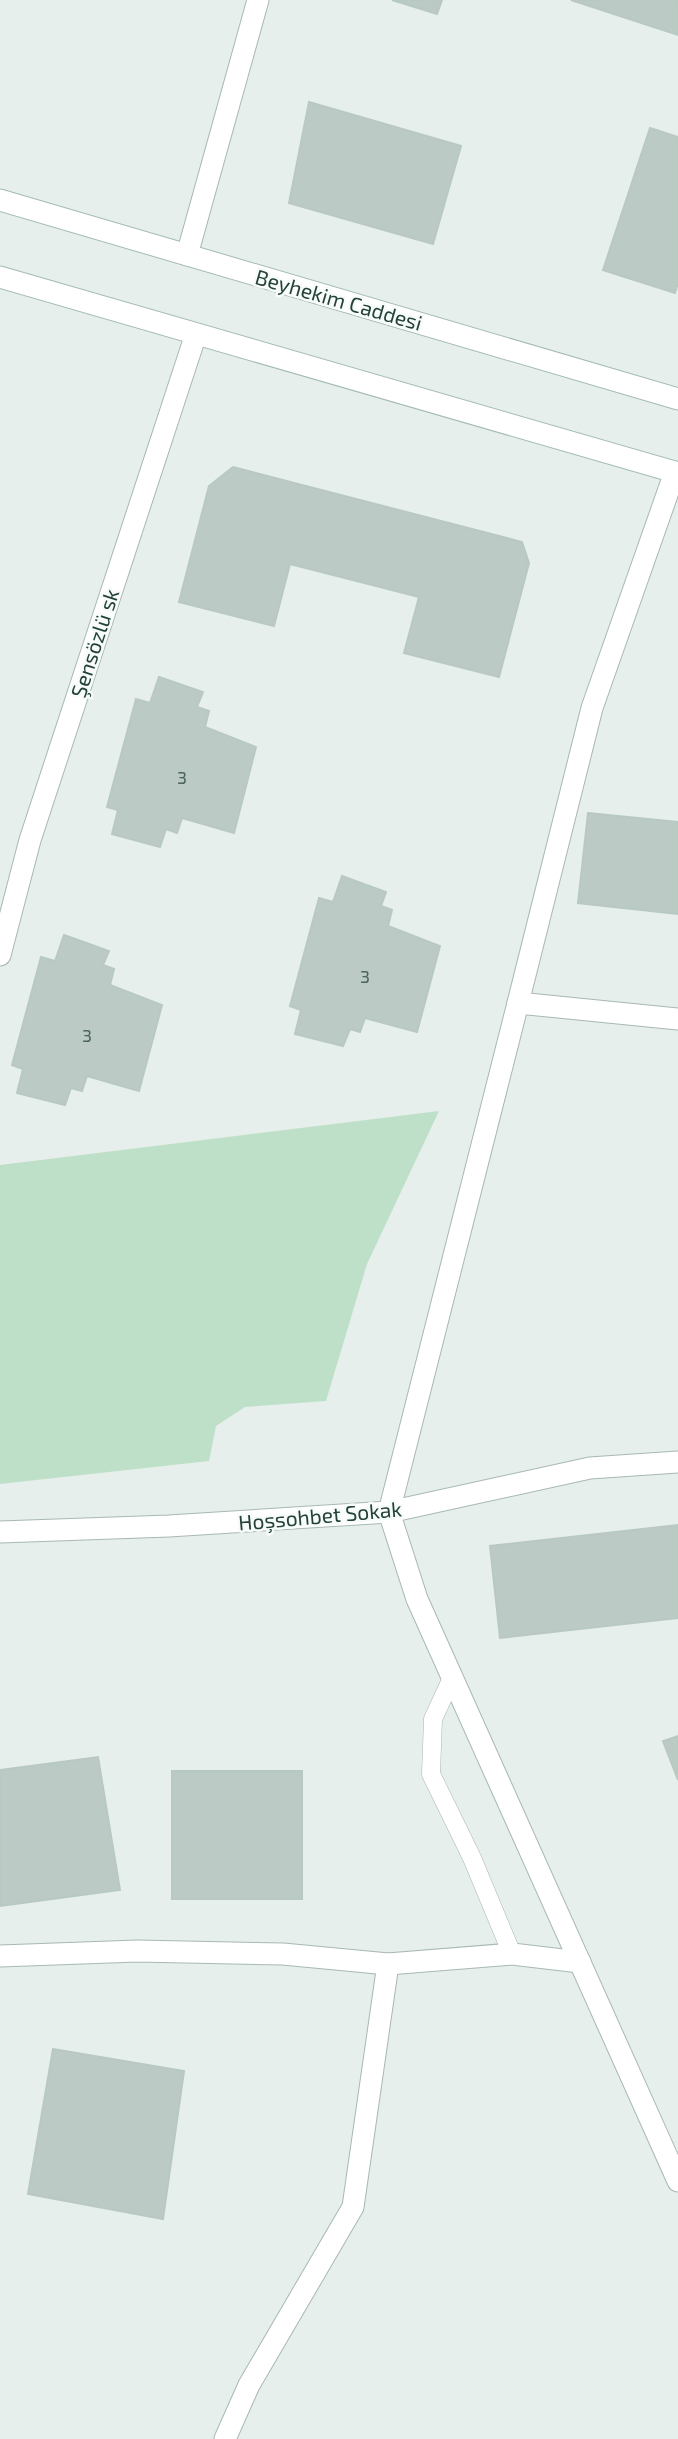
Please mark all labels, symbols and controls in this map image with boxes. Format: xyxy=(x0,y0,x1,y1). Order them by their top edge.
street label: Beyhekim Caddesi xyxy=(253,263,425,335)
street label: Şensözlü sk xyxy=(65,585,125,701)
house number: 3 xyxy=(177,766,187,788)
house number: 3 xyxy=(360,965,370,987)
house number: 3 xyxy=(82,1024,92,1046)
street label: Hoşsohbet Sokak xyxy=(237,1495,403,1537)

